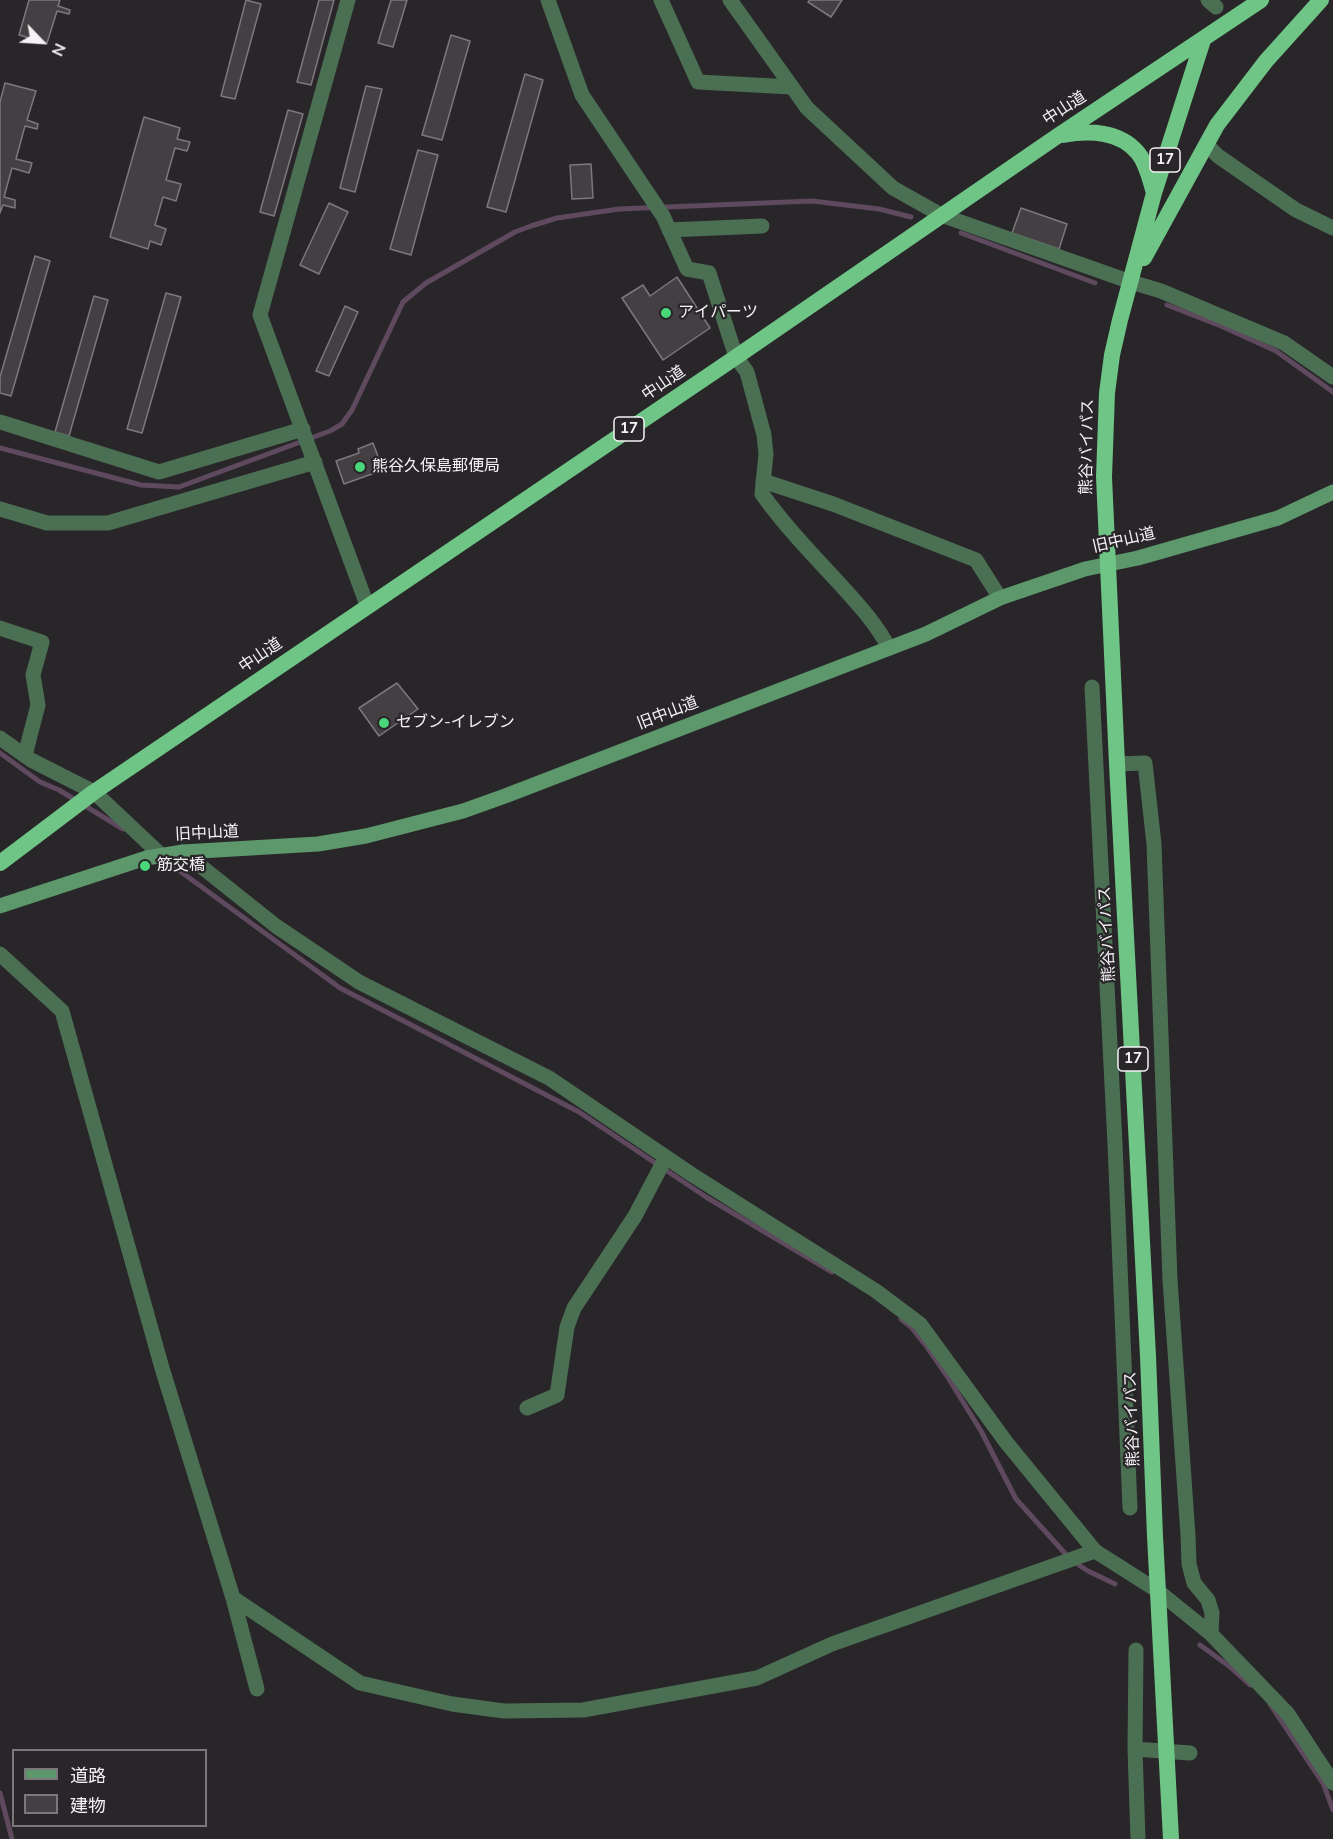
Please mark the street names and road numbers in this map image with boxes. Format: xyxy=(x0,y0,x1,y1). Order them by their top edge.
street label: 中山道 xyxy=(1040,88,1090,130)
road number: 17 xyxy=(1150,148,1180,172)
street label: 中山道 xyxy=(639,363,689,405)
street label: 熊谷バイパス xyxy=(1078,399,1098,495)
road number: 17 xyxy=(614,417,644,441)
street label: 旧中山道 xyxy=(1091,524,1157,558)
street label: 中山道 xyxy=(236,635,286,677)
street label: 旧中山道 xyxy=(635,694,701,734)
street label: 旧中山道 xyxy=(175,823,239,845)
street label: 熊谷バイパス xyxy=(1096,886,1120,982)
road number: 17 xyxy=(1118,1047,1148,1071)
street label: 熊谷バイパス xyxy=(1122,1371,1144,1467)

